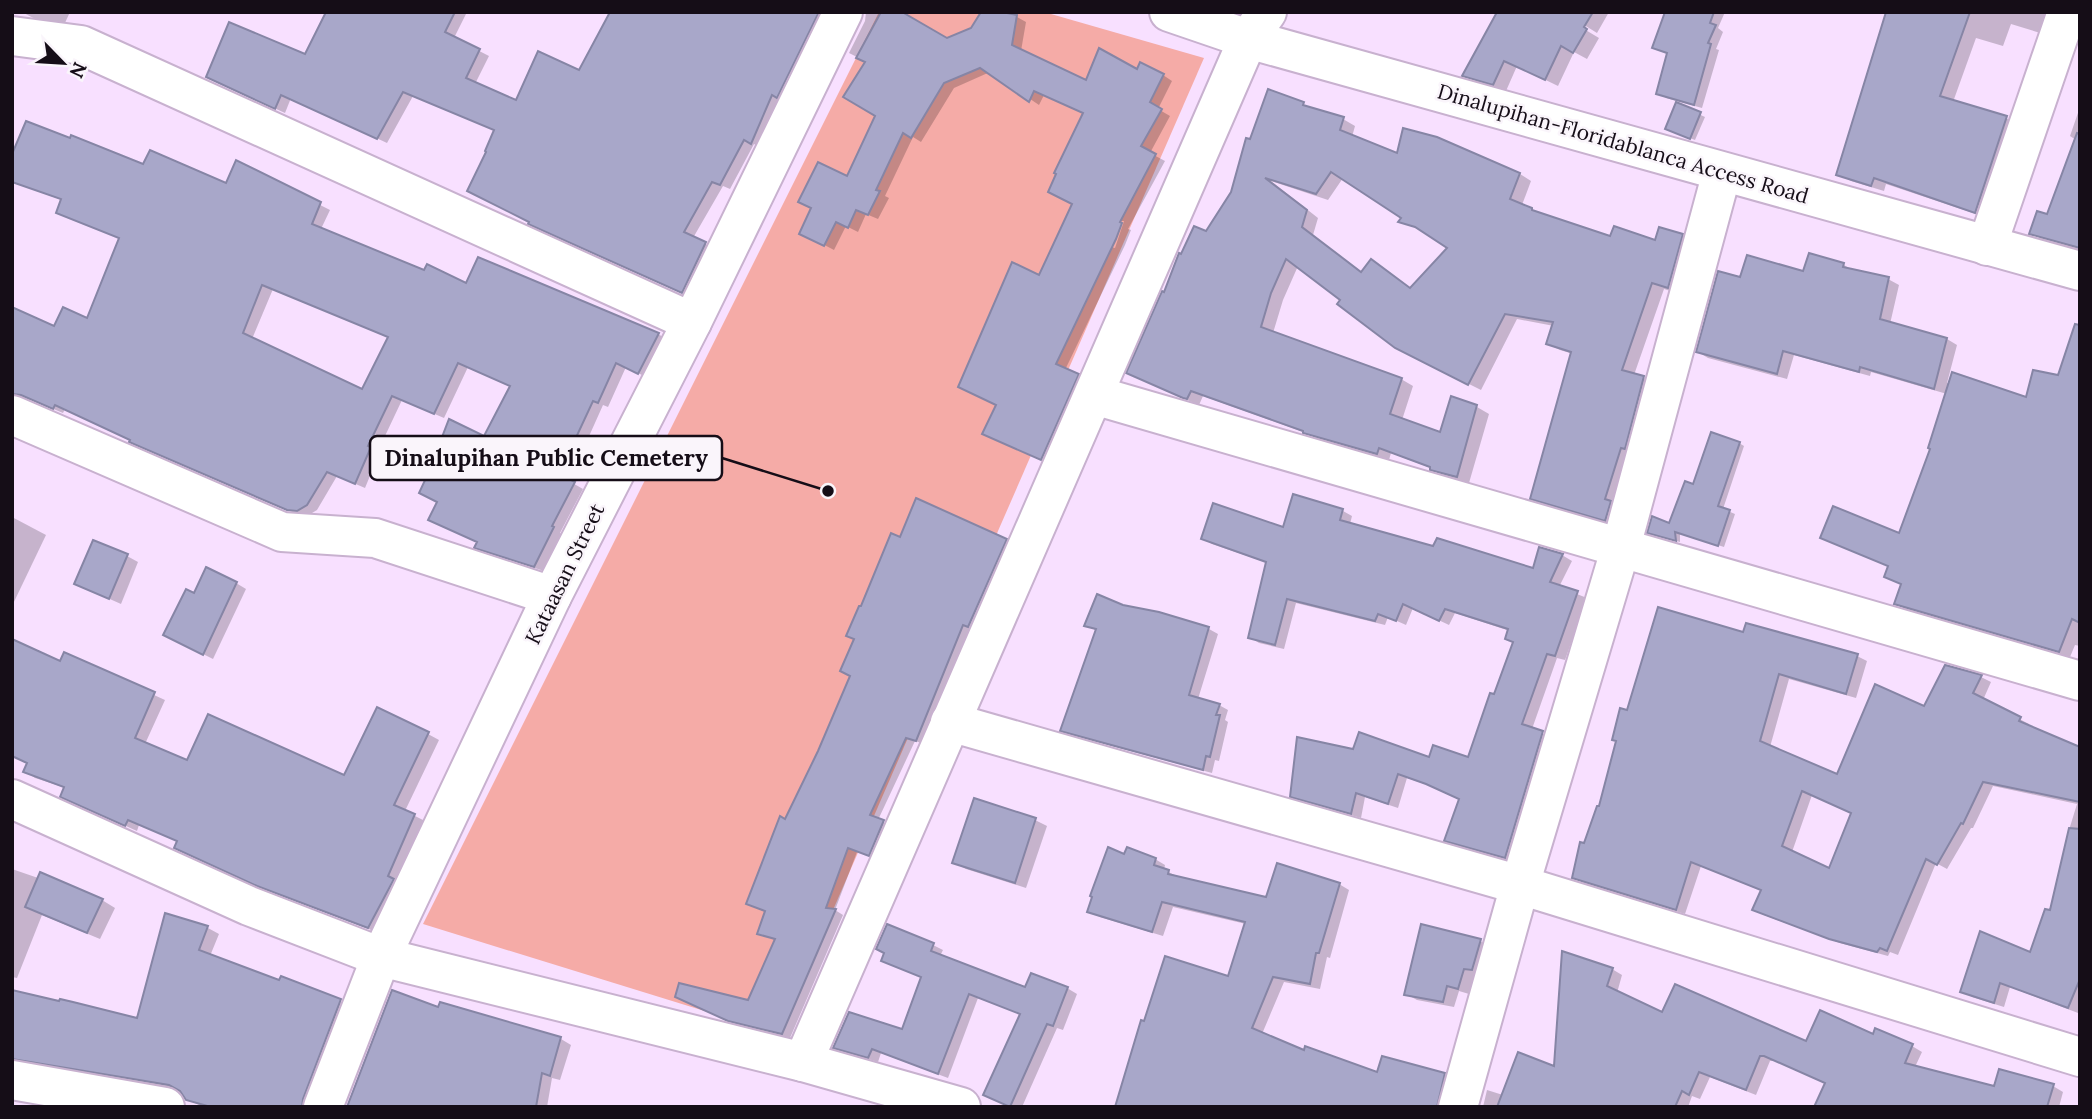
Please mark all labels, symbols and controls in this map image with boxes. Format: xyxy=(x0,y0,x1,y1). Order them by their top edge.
north arrow xyxy=(28,28,98,98)
text: N xyxy=(64,58,92,82)
street label: Dinalupihan-Floridablanca Access Road xyxy=(1434,77,1812,210)
callout: Dinalupihan Public Cemetery xyxy=(370,436,722,480)
text: Dinalupihan Public Cemetery xyxy=(384,443,708,472)
street label: Kataasan Street xyxy=(519,498,611,649)

